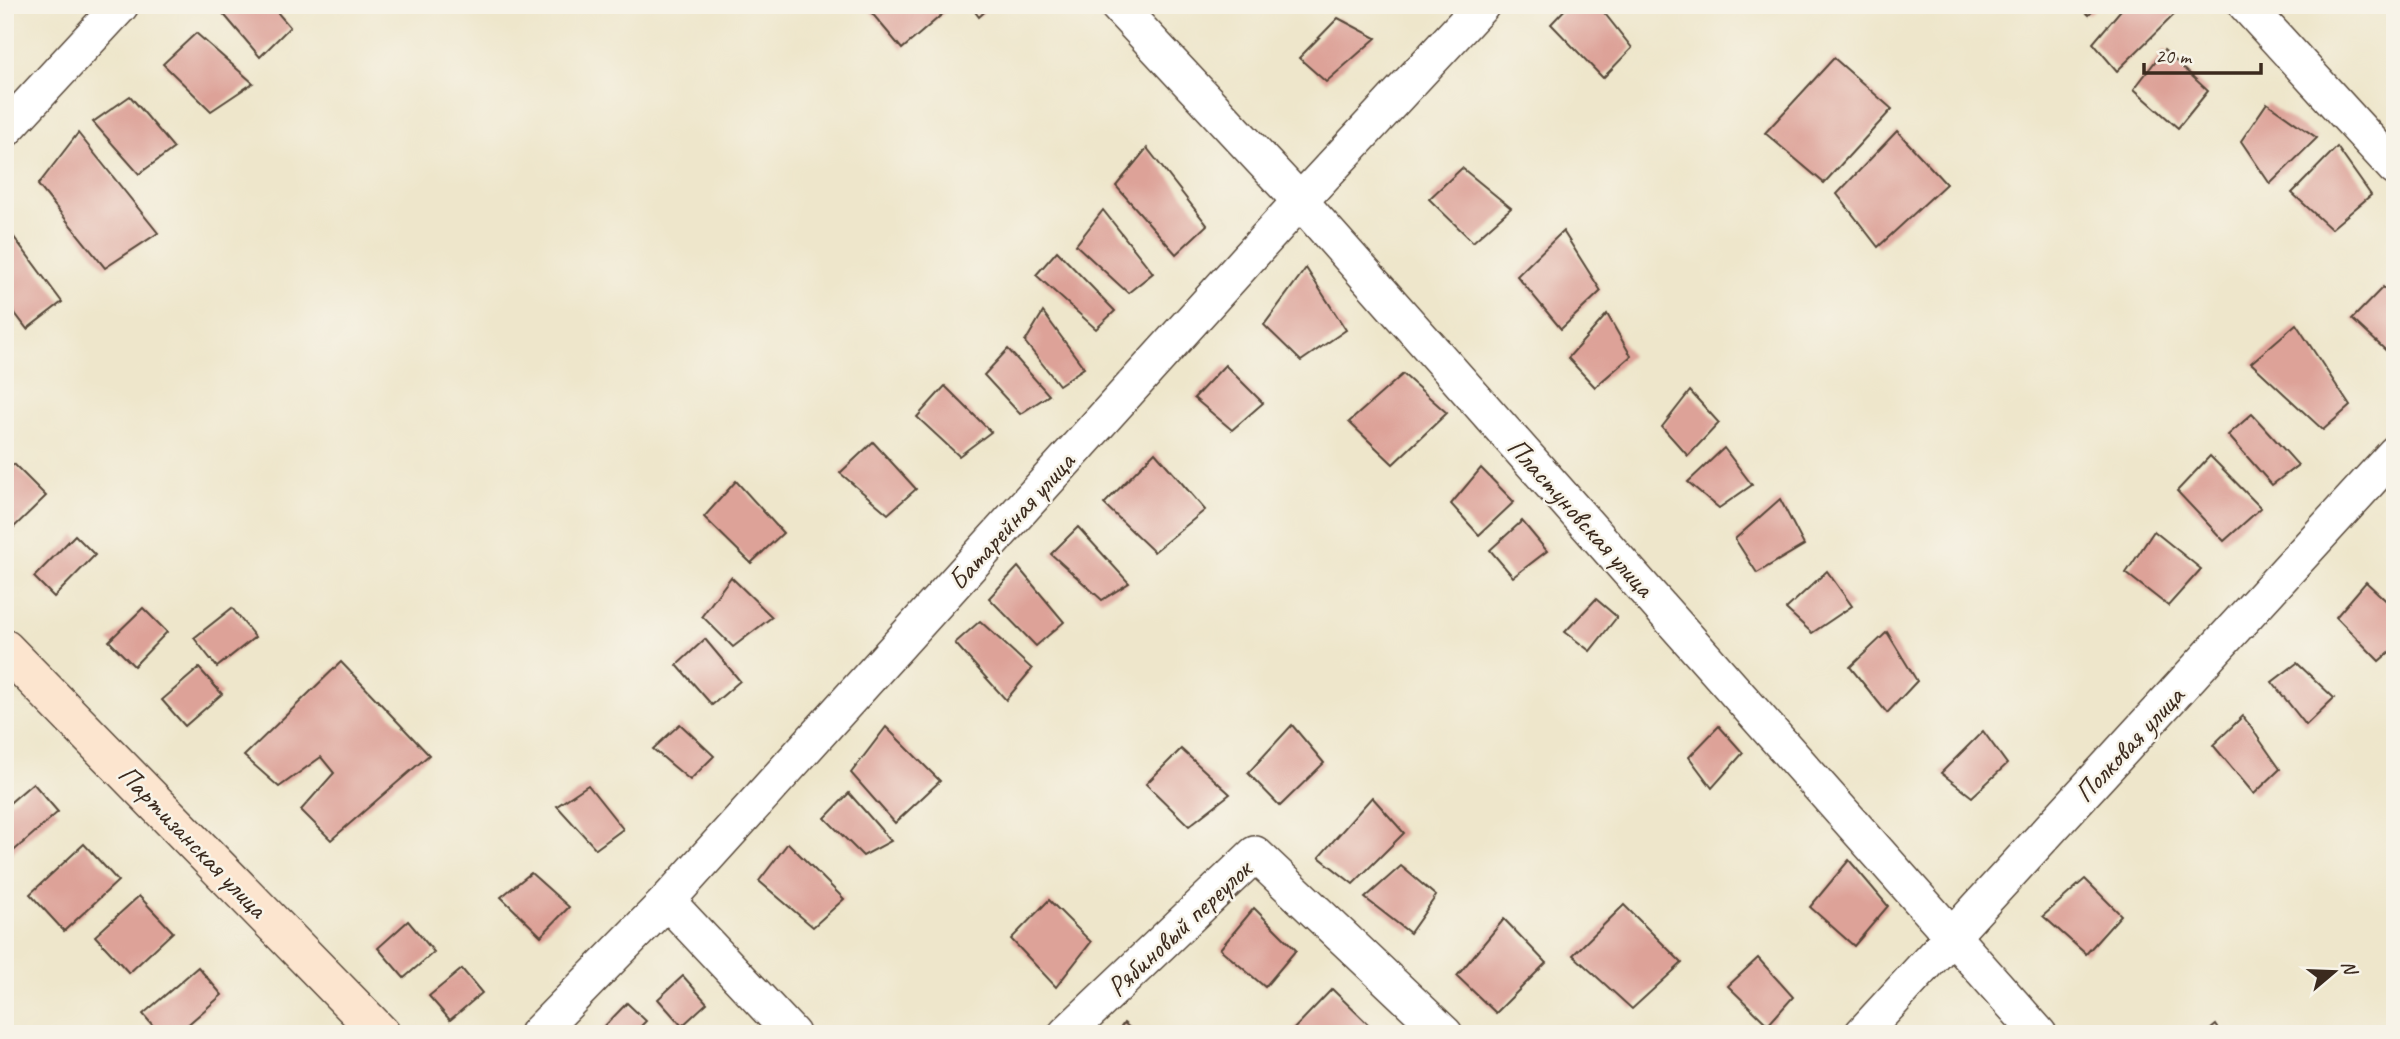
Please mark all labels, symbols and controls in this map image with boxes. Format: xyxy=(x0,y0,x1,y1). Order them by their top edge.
scale bar xyxy=(2144,32,2262,76)
text: 20 m xyxy=(2155,43,2193,69)
street label: Пластуновская улица xyxy=(1500,430,1663,605)
street label: Батарейная улица xyxy=(940,444,1083,597)
street label: Полковая улица xyxy=(2067,678,2193,809)
street label: Партизанская улица xyxy=(111,757,276,926)
street label: Рябиновый переулок xyxy=(1099,850,1261,1004)
north arrow xyxy=(2298,937,2368,1007)
text: N xyxy=(2336,957,2363,979)

